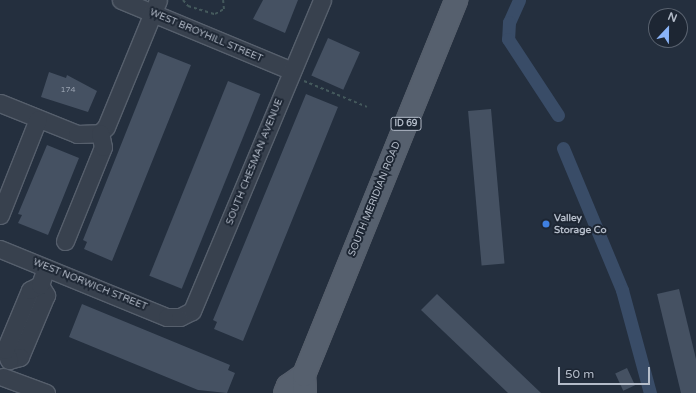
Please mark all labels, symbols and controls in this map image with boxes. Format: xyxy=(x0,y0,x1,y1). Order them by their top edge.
street label: WEST BROYHILL STREET xyxy=(148,7,264,65)
north arrow xyxy=(648,8,688,48)
text: N xyxy=(666,10,679,25)
house number: 174 xyxy=(60,85,76,95)
street label: SOUTH CHESMAN AVENUE xyxy=(224,97,286,227)
road number: ID 69 xyxy=(390,117,422,131)
street label: SOUTH MERIDIAN ROAD xyxy=(346,140,404,258)
place label: Valley Storage Co xyxy=(554,212,607,236)
marker: Valley Storage Co xyxy=(541,219,551,229)
street label: WEST NORWICH STREET xyxy=(31,257,149,313)
scale bar xyxy=(560,359,652,385)
text: 50 m xyxy=(565,367,594,381)

